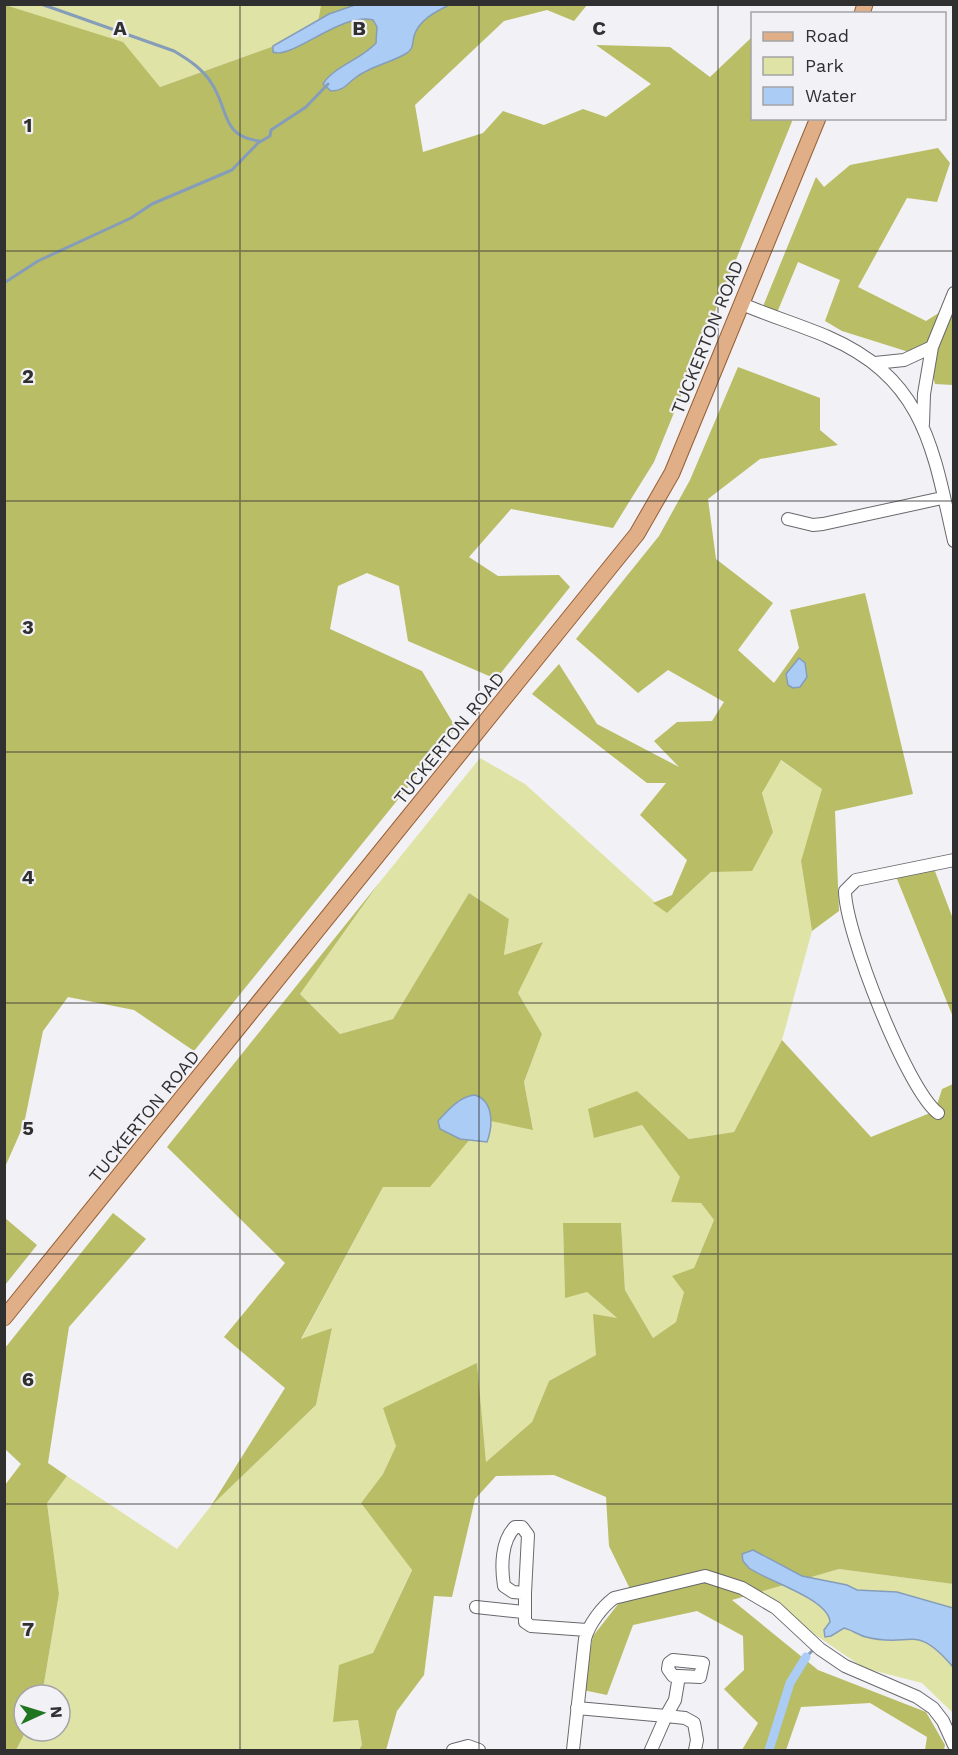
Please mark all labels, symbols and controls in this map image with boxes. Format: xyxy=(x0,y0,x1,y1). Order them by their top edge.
legend xyxy=(751,12,946,120)
text: A xyxy=(113,16,127,40)
text: B xyxy=(352,16,366,40)
text: C xyxy=(592,16,606,40)
text: Road xyxy=(805,25,849,46)
text: Park xyxy=(805,55,844,76)
text: Water xyxy=(805,85,857,106)
text: 1 xyxy=(24,113,32,137)
street label: TUCKERTON ROAD xyxy=(667,257,747,417)
text: 2 xyxy=(22,364,34,388)
text: 3 xyxy=(22,615,34,639)
street label: TUCKERTON ROAD xyxy=(389,668,509,808)
text: 4 xyxy=(22,865,35,889)
street label: TUCKERTON ROAD xyxy=(84,1046,204,1186)
text: 5 xyxy=(22,1116,34,1140)
text: 6 xyxy=(22,1367,34,1391)
text: 7 xyxy=(22,1617,34,1641)
north arrow xyxy=(12,1683,72,1743)
text: N xyxy=(47,1705,66,1719)

